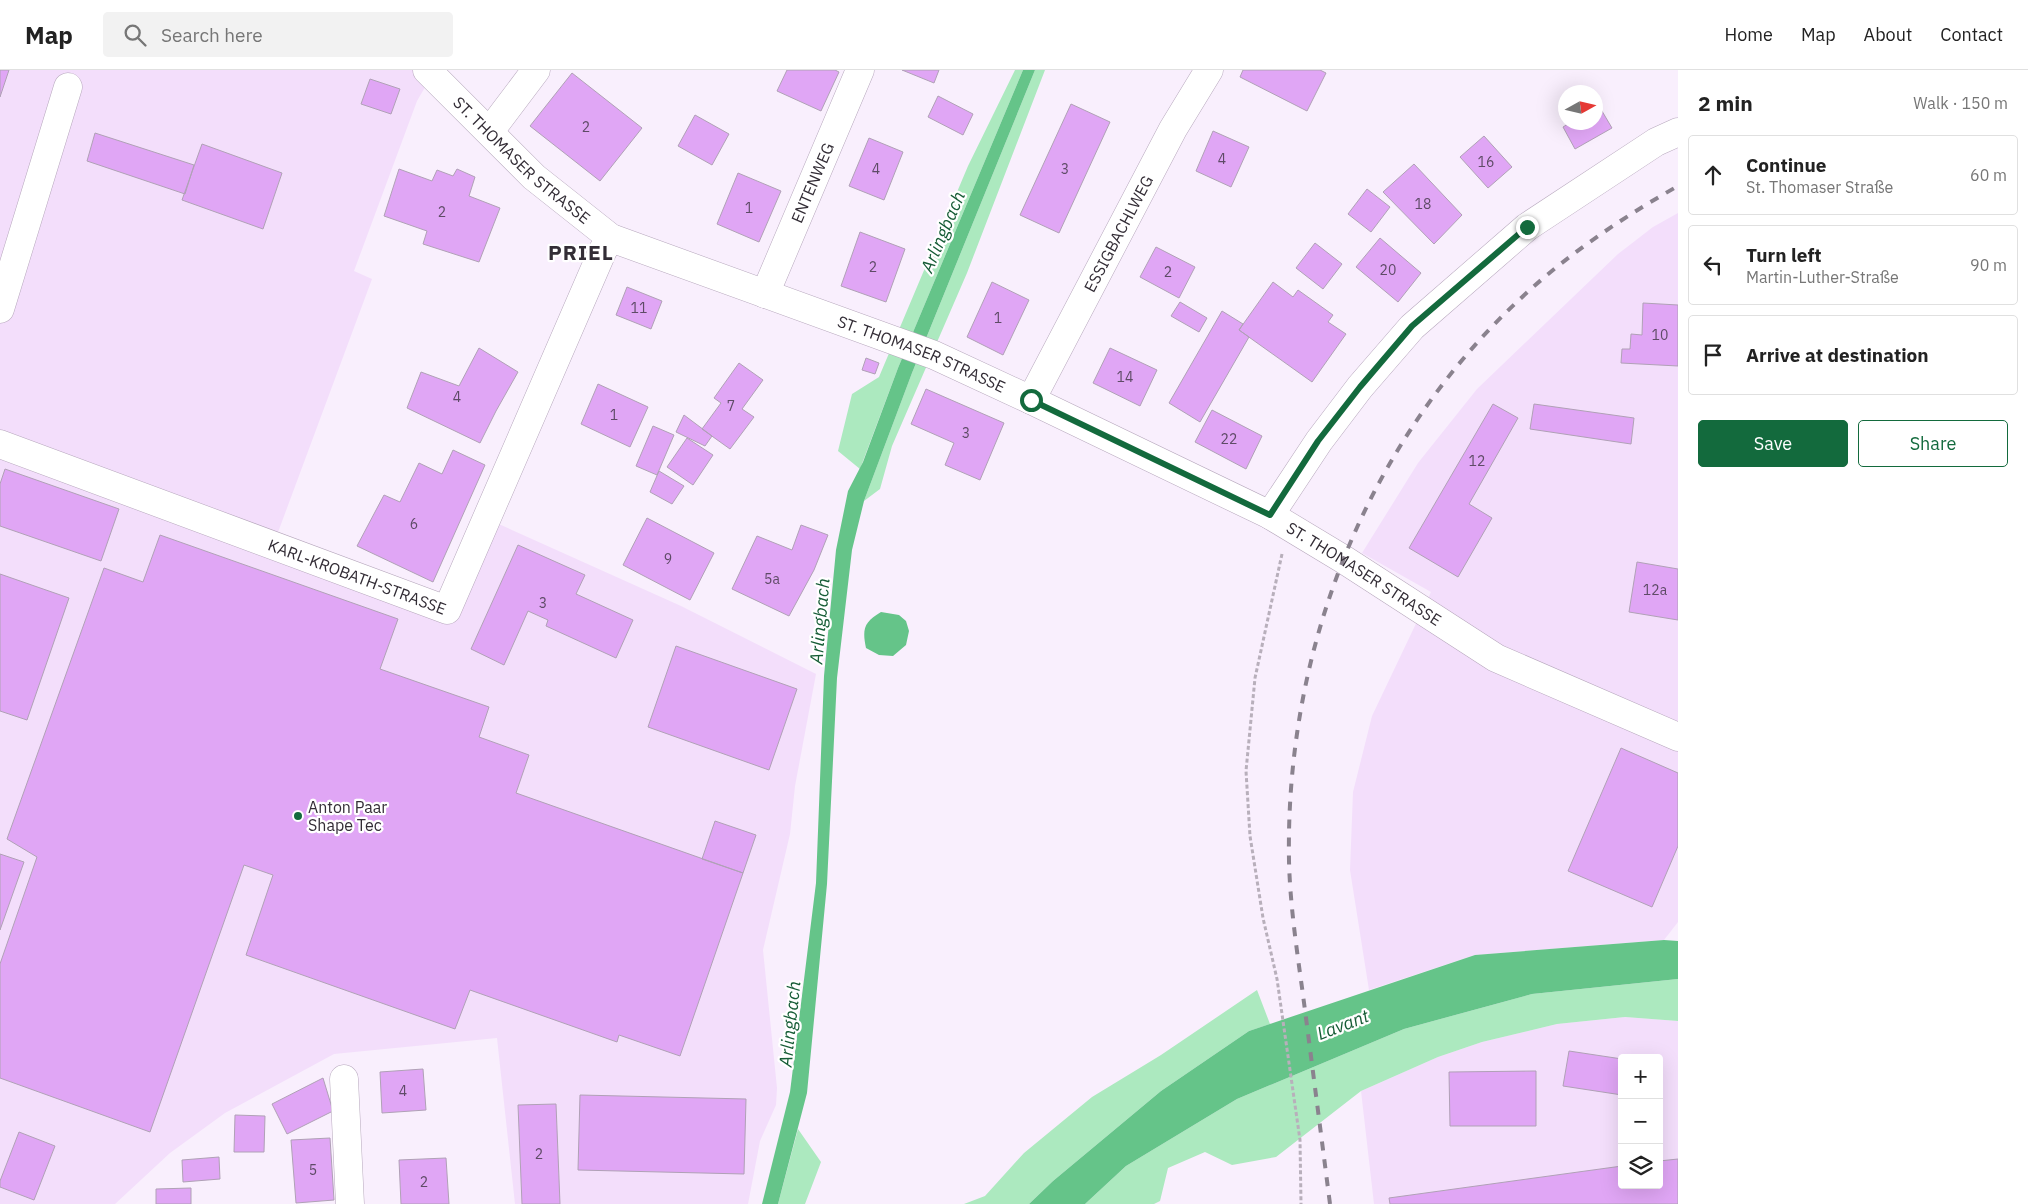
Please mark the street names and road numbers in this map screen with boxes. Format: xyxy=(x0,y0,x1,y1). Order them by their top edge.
street label: ST. THOMASER STRASSE xyxy=(449,92,595,228)
street label: ENTENWEG xyxy=(786,140,838,226)
street label: ESSIGBACHLWEG xyxy=(1079,172,1157,295)
street label: ST. THOMASER STRASSE xyxy=(835,311,1009,397)
street label: ST. THOMASER STRASSE xyxy=(1283,517,1445,630)
street label: KARL-KROBATH-STRASSE xyxy=(265,534,449,619)

